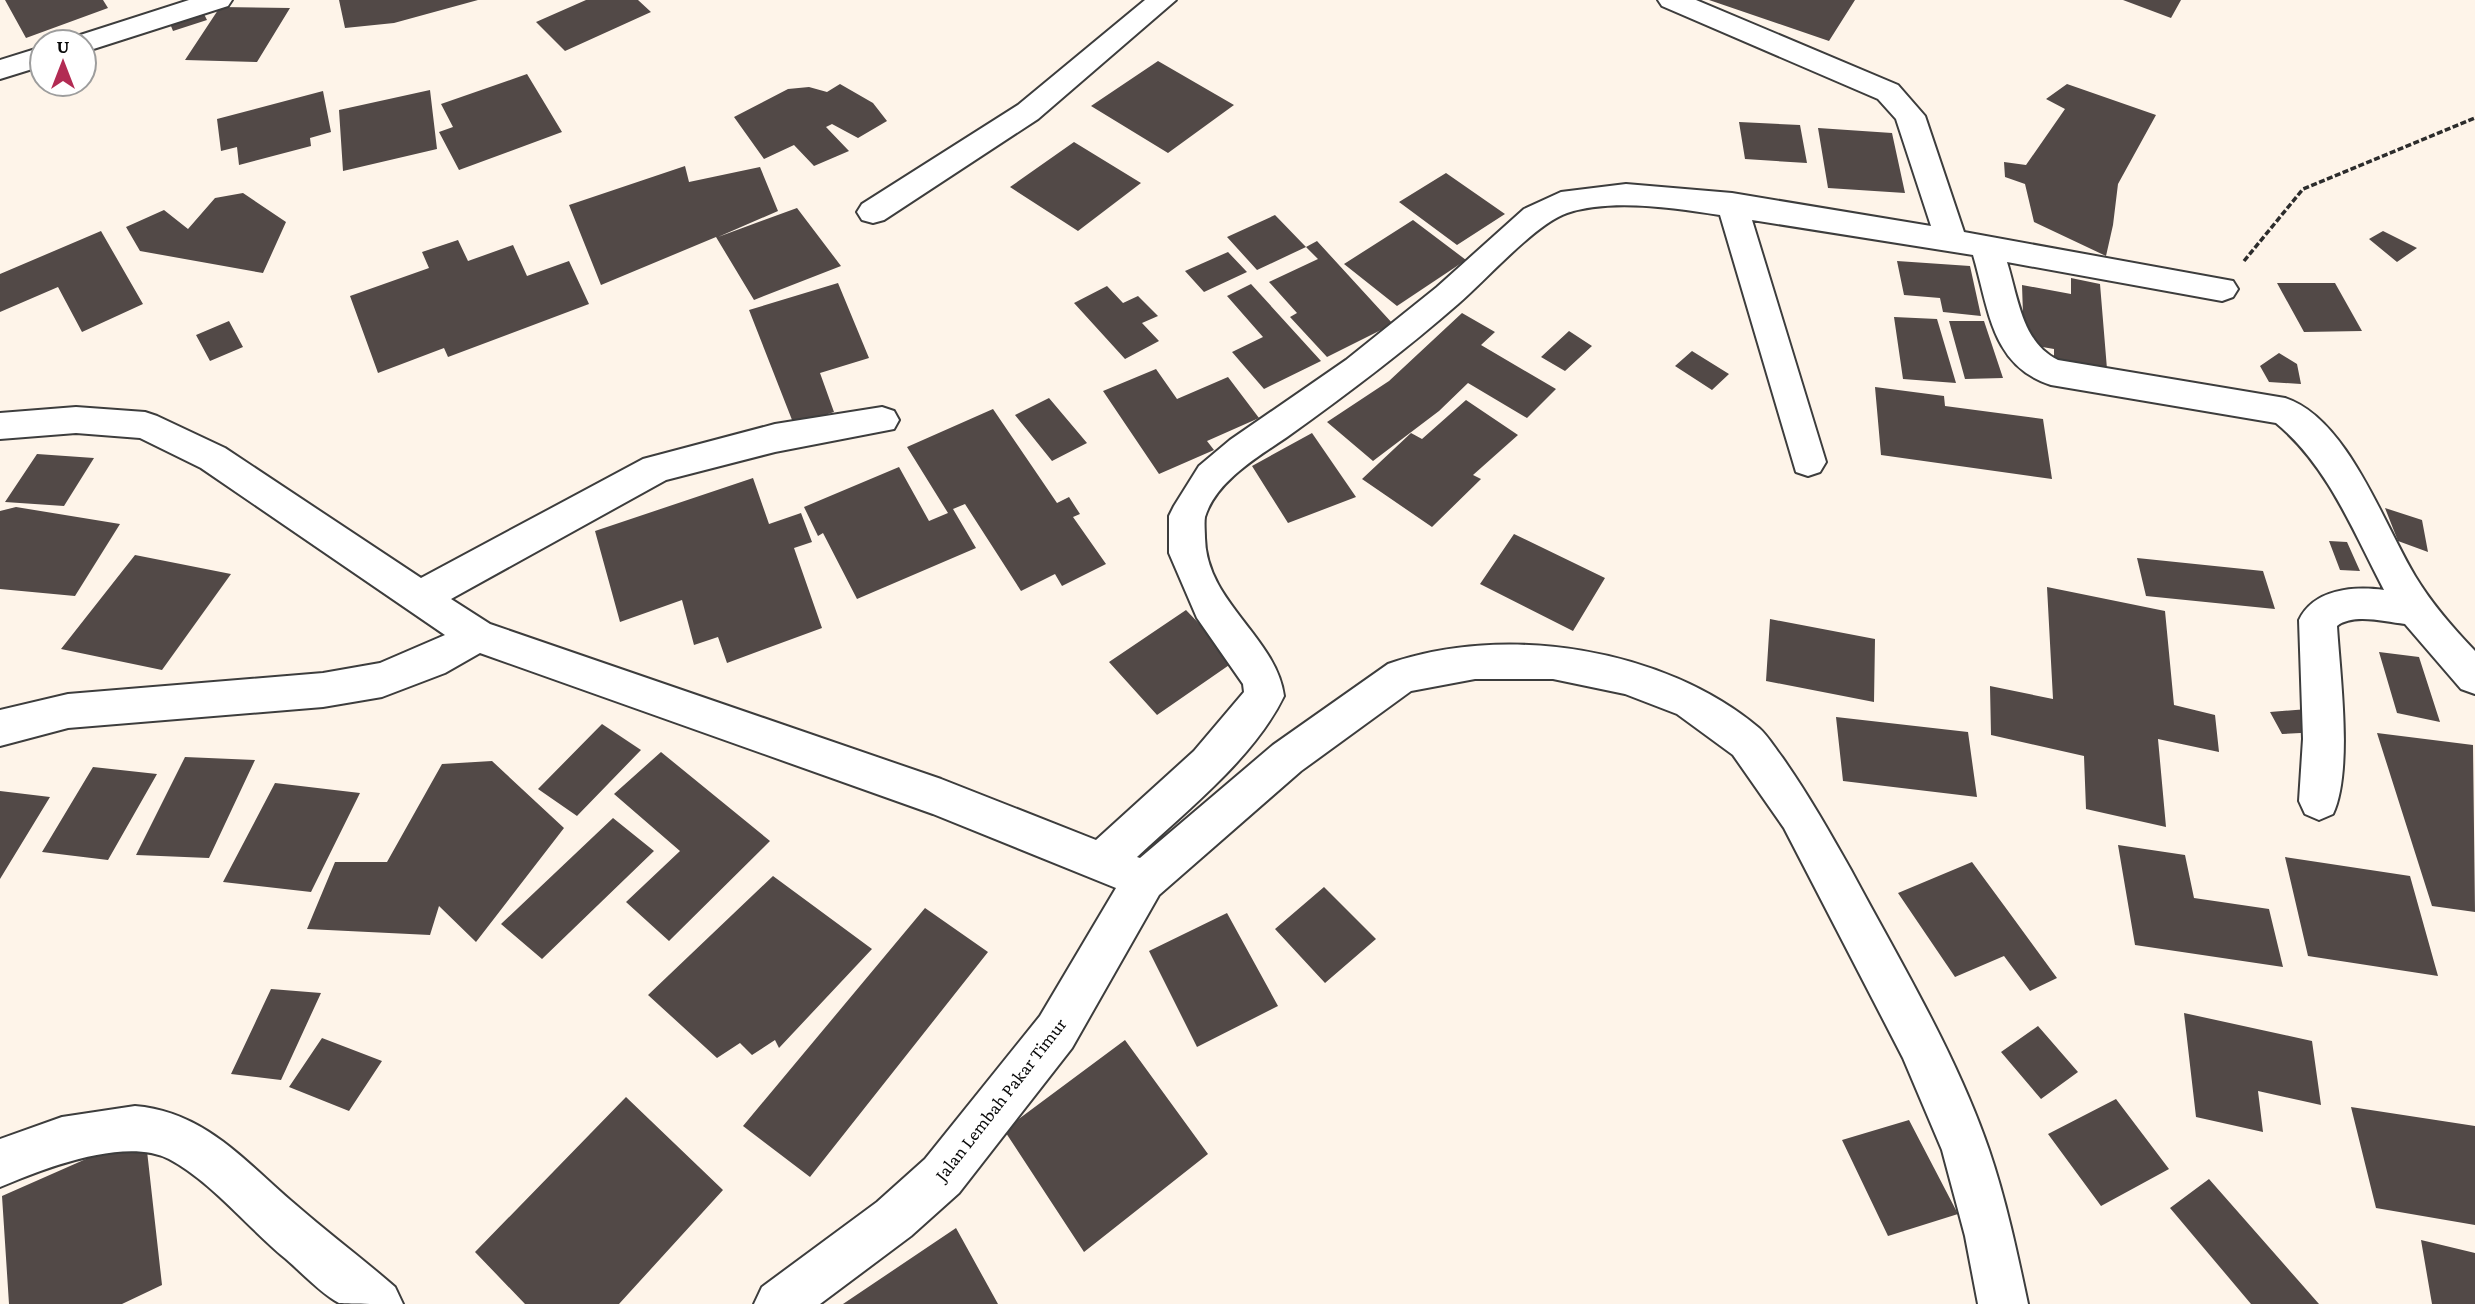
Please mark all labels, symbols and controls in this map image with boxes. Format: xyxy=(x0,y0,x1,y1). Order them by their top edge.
north arrow xyxy=(28,28,98,98)
text: U xyxy=(56,36,70,57)
street label: Jalan Lembah Pakar Timur xyxy=(929,1013,1071,1187)

